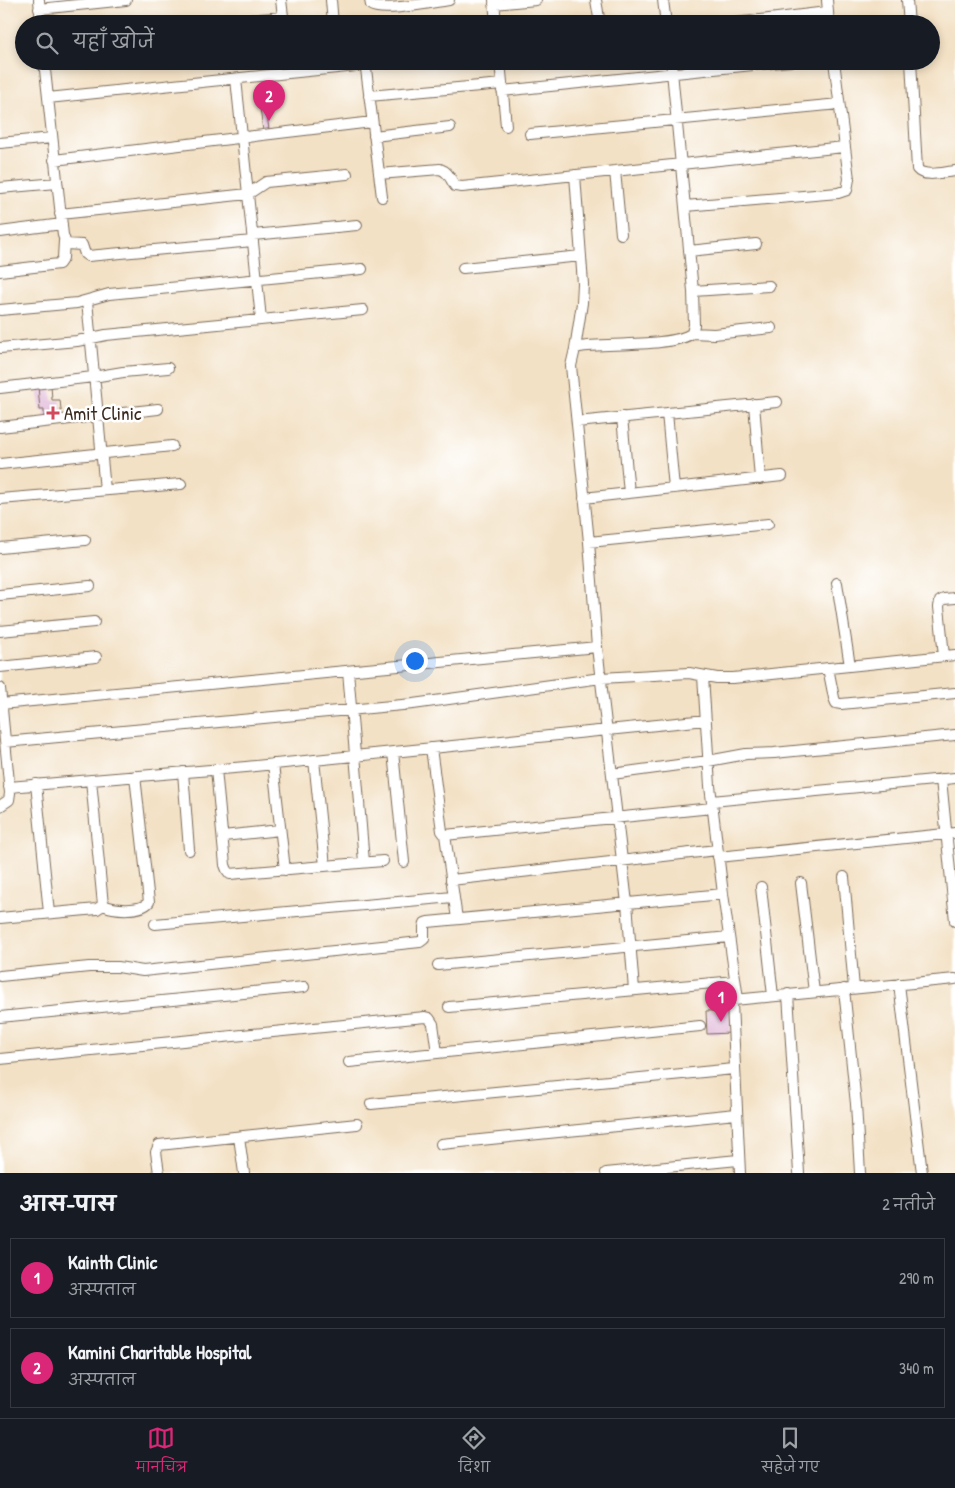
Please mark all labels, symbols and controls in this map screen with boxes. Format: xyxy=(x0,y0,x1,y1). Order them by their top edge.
search box xyxy=(15,15,940,70)
text: यहाँ खोजें xyxy=(73,28,154,54)
icon: search xyxy=(33,29,61,57)
pin: 2 xyxy=(253,80,285,121)
place label: Amit Clinic xyxy=(64,400,142,426)
marker: Amit Clinic xyxy=(46,406,60,420)
your location xyxy=(402,648,428,674)
pin: 1 xyxy=(705,981,737,1022)
text: आस-पास xyxy=(20,1189,116,1218)
text: 2 नतीजे xyxy=(882,1193,935,1215)
text: Kainth Clinic xyxy=(68,1249,157,1275)
text: 1 xyxy=(34,1267,40,1289)
text: 290 m xyxy=(899,1267,934,1289)
text: अस्पताल xyxy=(68,1278,136,1300)
text: Kamini Charitable Hospital xyxy=(68,1339,251,1365)
text: 2 xyxy=(33,1357,41,1379)
text: 340 m xyxy=(899,1357,934,1379)
text: अस्पताल xyxy=(68,1368,136,1390)
tab: मानचित्र xyxy=(136,1424,187,1483)
tab: दिशा xyxy=(458,1424,490,1483)
tab: सहेजे गए xyxy=(762,1424,819,1483)

